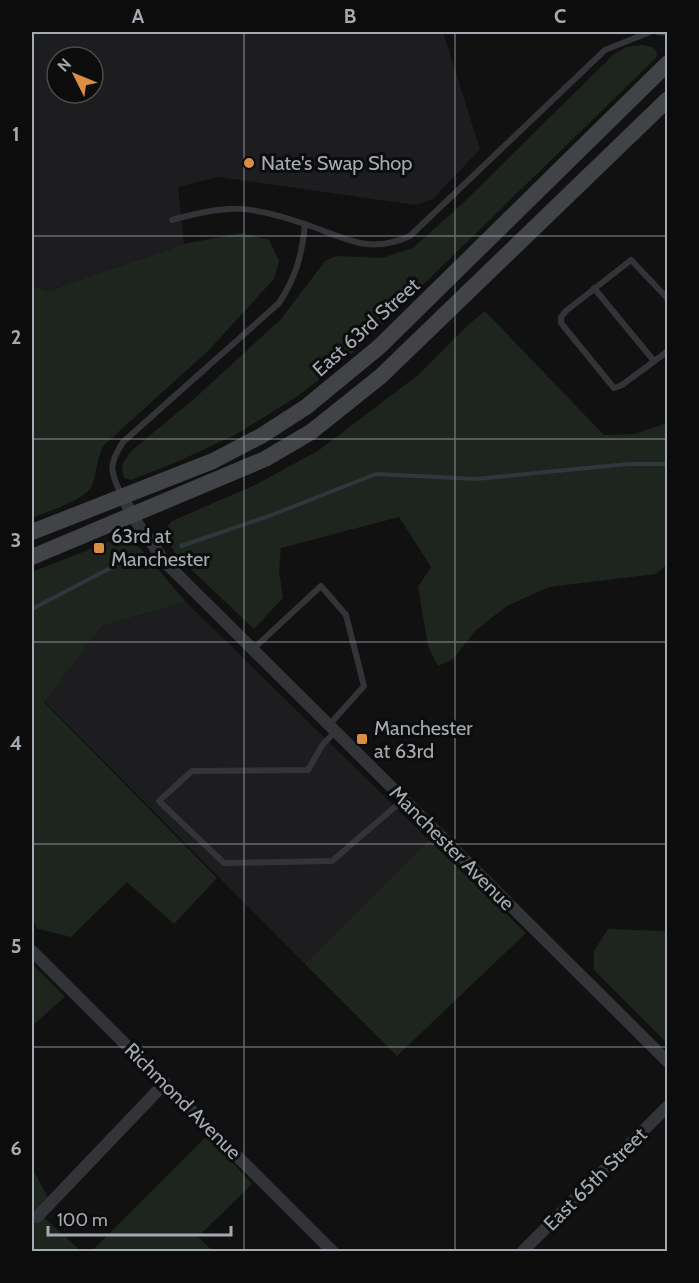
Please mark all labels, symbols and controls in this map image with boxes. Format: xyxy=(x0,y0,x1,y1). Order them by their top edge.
text: A xyxy=(132,4,145,28)
text: B xyxy=(344,4,356,28)
text: C xyxy=(554,4,566,28)
north arrow xyxy=(45,45,105,105)
text: N xyxy=(54,54,75,76)
text: 1 xyxy=(12,122,20,146)
place label: Nate's Swap Shop xyxy=(261,151,413,175)
marker: Nate's Swap Shop xyxy=(242,156,256,170)
street label: East 63rd Street xyxy=(308,273,425,381)
text: 2 xyxy=(11,325,21,349)
place label: 63rd at Manchester xyxy=(111,524,210,571)
text: 3 xyxy=(11,528,21,552)
marker: 63rd at Manchester xyxy=(92,541,106,555)
place label: Manchester at 63rd xyxy=(374,716,473,763)
text: 4 xyxy=(10,731,22,755)
marker: Manchester at 63rd xyxy=(355,732,369,746)
street label: Manchester Avenue xyxy=(385,781,519,915)
text: 5 xyxy=(11,934,21,958)
street label: Richmond Avenue xyxy=(120,1038,246,1164)
street label: East 65th Street xyxy=(538,1122,652,1236)
text: 6 xyxy=(10,1136,22,1160)
scale bar xyxy=(48,1199,231,1237)
text: 100 m xyxy=(57,1209,108,1231)

